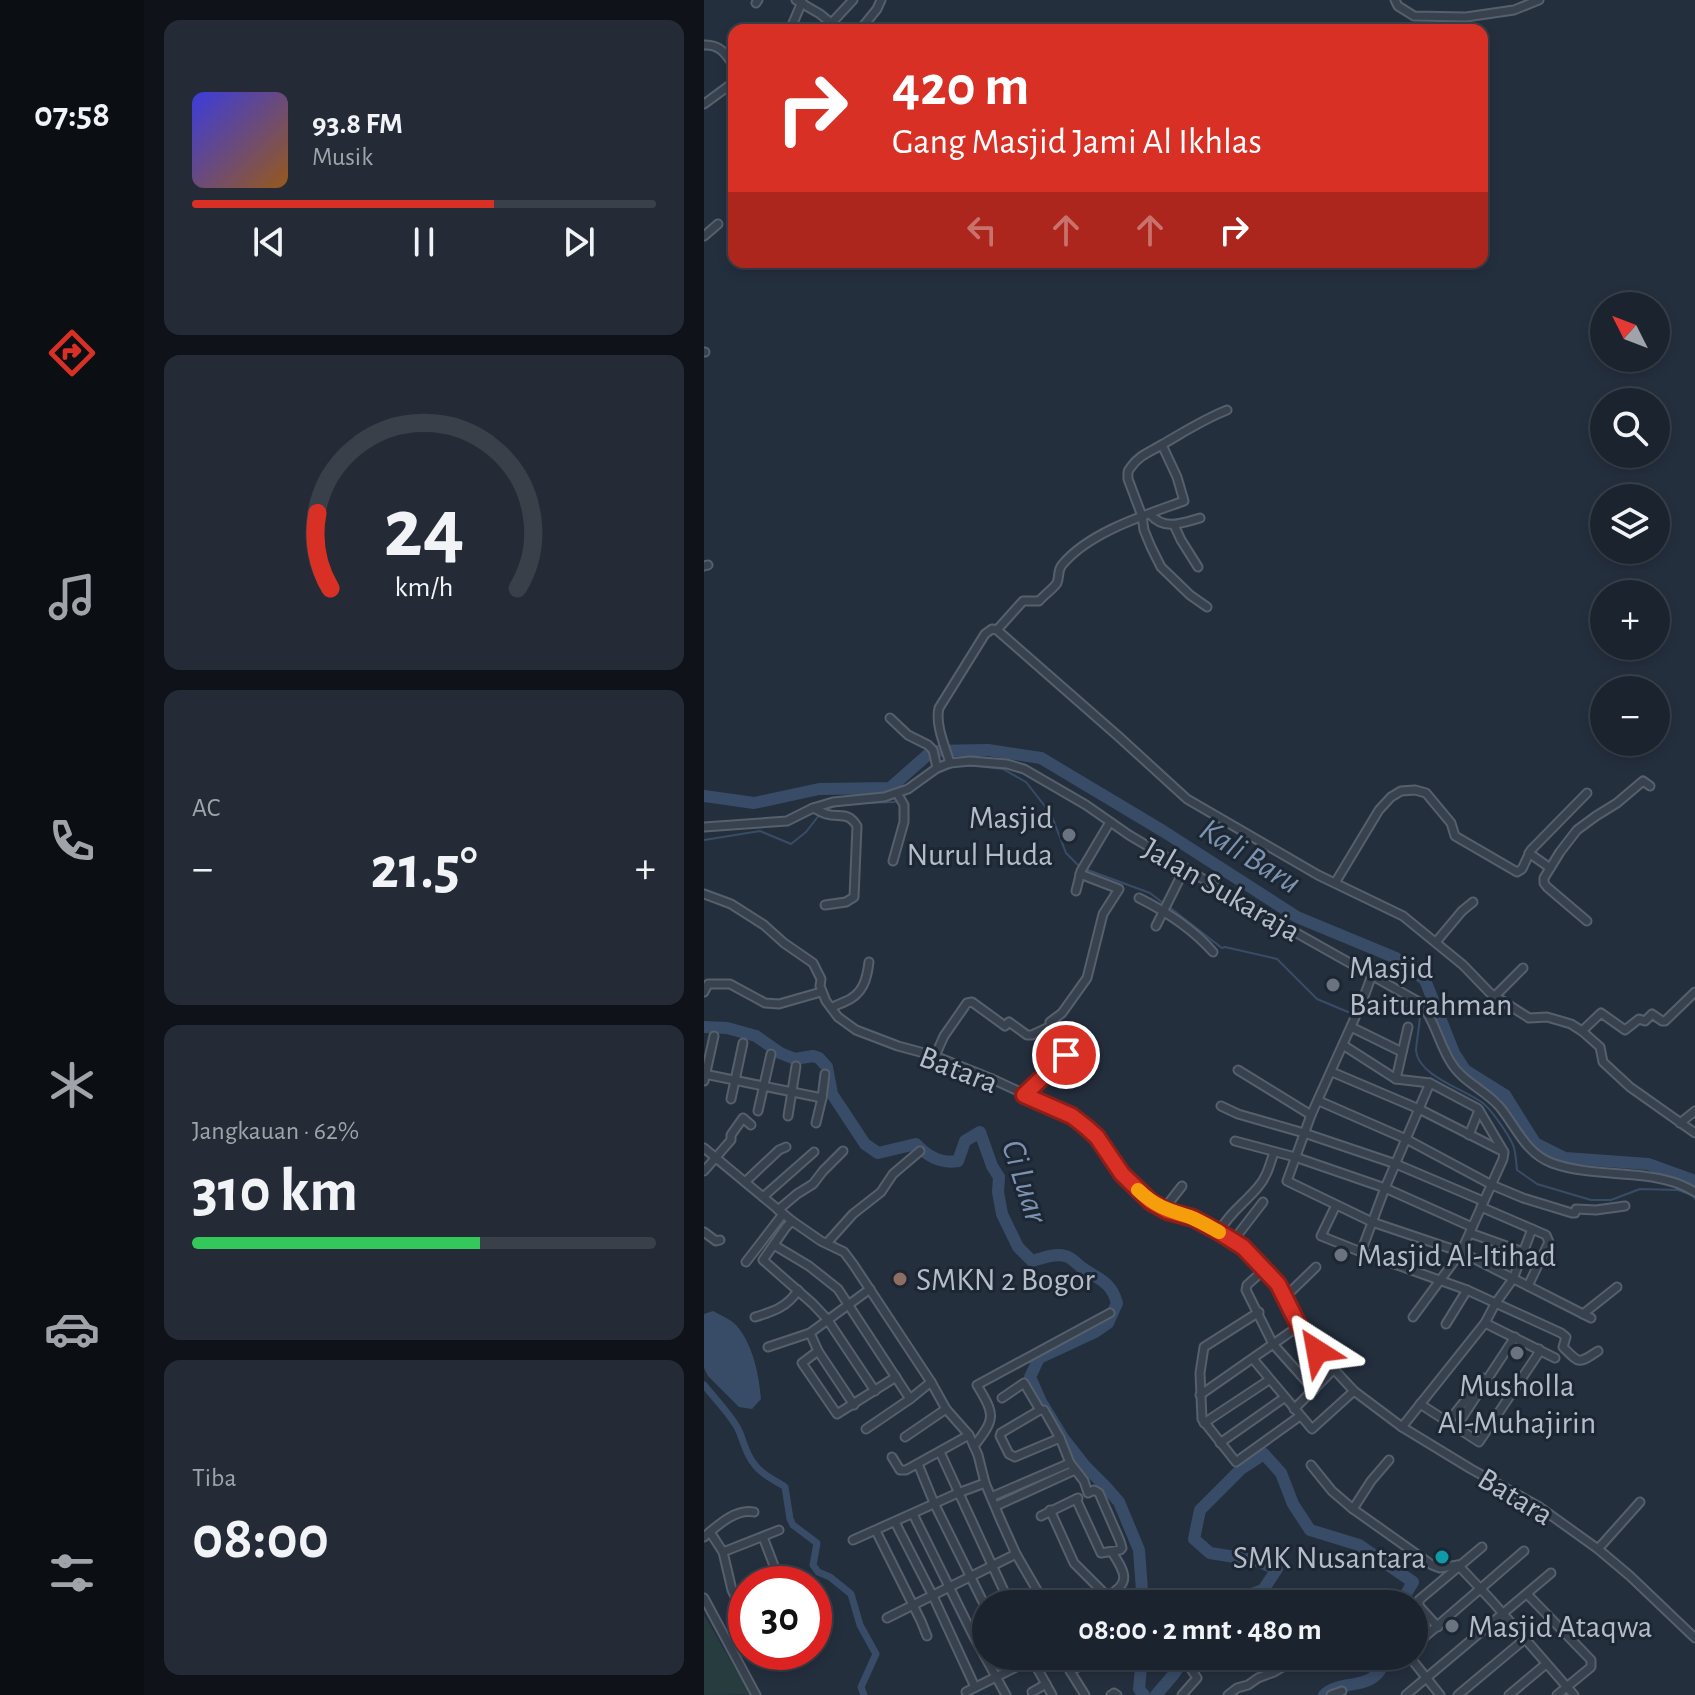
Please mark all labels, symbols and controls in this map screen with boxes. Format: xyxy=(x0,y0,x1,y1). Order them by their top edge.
icon: right xyxy=(760,56,864,160)
text: 420 m xyxy=(892,59,1029,115)
text: 07:58 xyxy=(34,97,110,133)
text: 93.8 FM xyxy=(312,109,403,139)
text: Gang Masjid Jami Al Ikhlas xyxy=(892,124,1262,160)
text: Musik xyxy=(312,144,373,170)
icon: left xyxy=(960,208,1004,252)
icon: ahead xyxy=(1044,208,1088,252)
icon: ahead xyxy=(1128,208,1172,252)
icon: right xyxy=(1212,208,1256,252)
icon: previous xyxy=(247,220,291,264)
icon: pause xyxy=(402,220,446,264)
icon: next xyxy=(557,220,601,264)
north arrow xyxy=(1590,292,1670,372)
map controls xyxy=(1590,292,1670,756)
icon: directions xyxy=(44,325,100,381)
button: search xyxy=(1590,388,1670,468)
button: layers xyxy=(1590,484,1670,564)
text: 24 xyxy=(383,487,465,571)
icon: music xyxy=(44,569,100,625)
text: km/h xyxy=(395,573,453,602)
button: + xyxy=(1590,580,1670,660)
button: − xyxy=(1590,676,1670,756)
text: AC xyxy=(192,795,220,821)
place label: Masjid Nurul Huda xyxy=(906,802,1053,871)
icon: phone xyxy=(44,813,100,869)
water label: Kali Baru xyxy=(1194,813,1306,901)
marker: Masjid Nurul Huda xyxy=(1060,826,1078,844)
street label: Jalan Sukaraja xyxy=(1137,832,1306,948)
text: 21.5° xyxy=(370,839,478,899)
text: − xyxy=(192,847,213,891)
text: + xyxy=(635,847,656,891)
place label: Masjid Baiturahman xyxy=(1349,952,1513,1021)
marker: Masjid Baiturahman xyxy=(1324,976,1342,994)
pin xyxy=(1032,1021,1100,1089)
icon: arrive xyxy=(1044,1033,1088,1077)
street label: Batara xyxy=(915,1040,1002,1099)
icon: climate xyxy=(44,1057,100,1113)
text: Jangkauan · 62% xyxy=(192,1118,359,1144)
water label: Ci Luar xyxy=(995,1136,1054,1228)
text: 310 km xyxy=(192,1162,358,1222)
place label: Masjid Al-Itihad xyxy=(1357,1240,1556,1272)
marker: Masjid Al-Itihad xyxy=(1332,1246,1350,1264)
place label: SMKN 2 Bogor xyxy=(916,1264,1095,1296)
marker: SMKN 2 Bogor xyxy=(891,1270,909,1288)
icon: car xyxy=(44,1301,100,1357)
position arrow xyxy=(1275,1309,1359,1393)
marker: Musholla Al-Muhajirin xyxy=(1508,1344,1526,1362)
place label: Musholla Al-Muhajirin xyxy=(1438,1370,1596,1439)
street label: Batara xyxy=(1472,1462,1559,1532)
text: Tiba xyxy=(192,1465,236,1491)
text: 08:00 xyxy=(192,1509,329,1569)
place label: SMK Nusantara xyxy=(1233,1542,1426,1574)
icon: filters xyxy=(44,1545,100,1601)
marker: SMK Nusantara xyxy=(1433,1548,1451,1566)
speed limit sign: 30 xyxy=(728,1566,832,1670)
place label: Masjid Ataqwa xyxy=(1468,1611,1653,1643)
text: 08:00 · 2 mnt · 480 m xyxy=(1078,1615,1322,1645)
marker: Masjid Ataqwa xyxy=(1443,1617,1461,1635)

